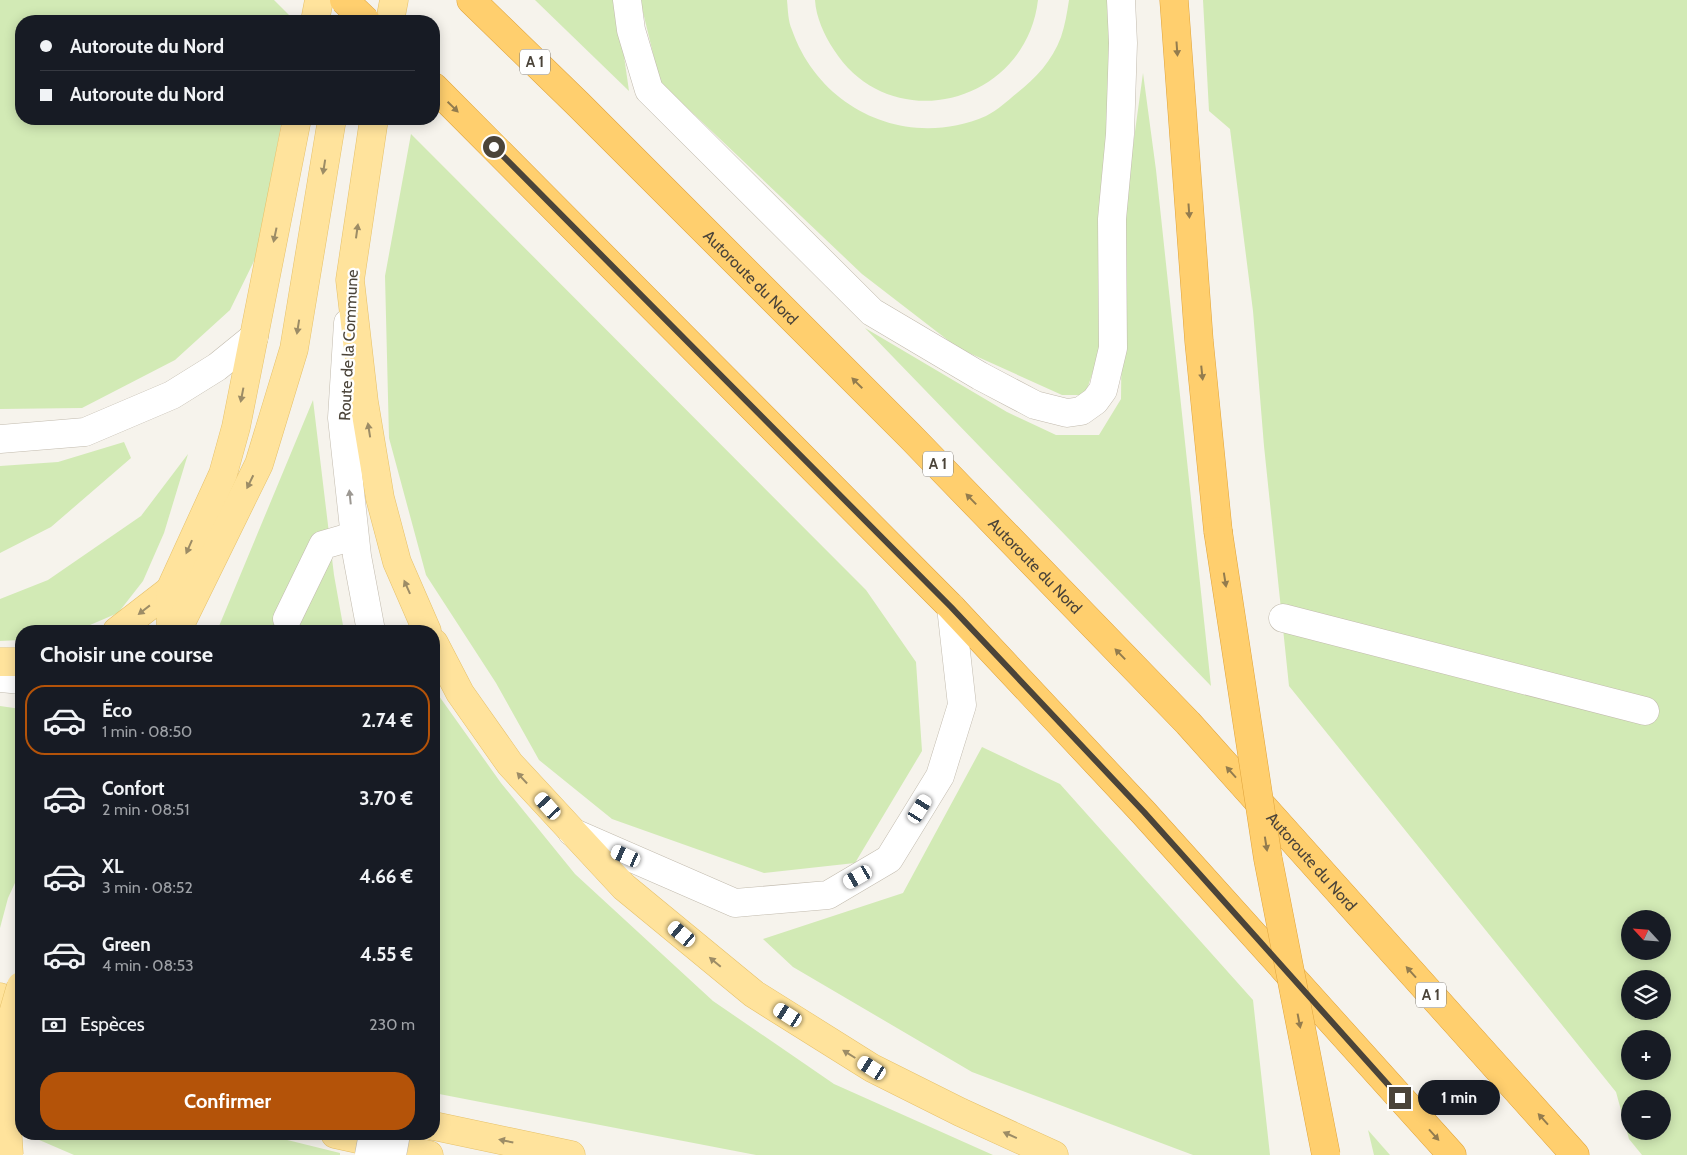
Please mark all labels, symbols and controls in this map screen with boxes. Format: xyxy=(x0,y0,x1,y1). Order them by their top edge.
text: Autoroute du Nord xyxy=(70,35,224,58)
one-way arrow xyxy=(1174,41,1182,57)
road number: A 1 xyxy=(520,50,550,74)
text: Autoroute du Nord xyxy=(70,83,224,106)
one-way arrow xyxy=(447,101,459,113)
route start xyxy=(483,136,505,158)
one-way arrow xyxy=(320,159,328,175)
one-way arrow xyxy=(1185,203,1193,219)
one-way arrow xyxy=(353,223,361,239)
street label: Autoroute du Nord xyxy=(700,226,802,329)
one-way arrow xyxy=(270,228,278,244)
street label: Route de la Commune xyxy=(335,269,362,421)
one-way arrow xyxy=(293,320,301,336)
one-way arrow xyxy=(1198,365,1206,381)
one-way arrow xyxy=(851,377,863,389)
one-way arrow xyxy=(238,387,246,402)
one-way arrow xyxy=(365,421,373,437)
road number: A 1 xyxy=(923,452,953,476)
one-way arrow xyxy=(246,475,254,489)
one-way arrow xyxy=(346,488,354,504)
one-way arrow xyxy=(965,493,977,505)
street label: Autoroute du Nord xyxy=(984,514,1086,618)
one-way arrow xyxy=(185,540,193,554)
one-way arrow xyxy=(1222,572,1230,588)
one-way arrow xyxy=(403,580,411,594)
one-way arrow xyxy=(138,605,151,616)
text: Choisir une course xyxy=(40,641,213,668)
one-way arrow xyxy=(1114,648,1126,660)
icon: car xyxy=(42,698,87,743)
text: Éco xyxy=(102,699,132,722)
text: 2.74 € xyxy=(361,709,413,732)
text: 1 min · 08:50 xyxy=(102,722,192,741)
one-way arrow xyxy=(1226,766,1237,779)
one-way arrow xyxy=(516,772,528,784)
icon: car xyxy=(42,776,87,821)
text: Confort xyxy=(102,777,165,800)
text: 3.70 € xyxy=(359,787,413,810)
car xyxy=(532,790,563,822)
car xyxy=(905,792,934,826)
text: 2 min · 08:51 xyxy=(102,800,189,819)
street label: Autoroute du Nord xyxy=(1262,808,1361,915)
one-way arrow xyxy=(1262,836,1270,852)
car xyxy=(609,843,642,869)
icon: car xyxy=(42,854,87,899)
text: XL xyxy=(102,855,123,878)
car xyxy=(841,863,874,891)
text: 4.66 € xyxy=(359,865,413,888)
text: 3 min · 08:52 xyxy=(102,878,193,897)
north arrow xyxy=(1621,910,1671,960)
map controls xyxy=(1621,910,1671,1140)
car xyxy=(665,919,698,949)
icon: car xyxy=(42,932,87,977)
text: Green xyxy=(102,933,151,956)
text: 4.55 € xyxy=(360,943,413,966)
text: 4 min · 08:53 xyxy=(102,956,194,975)
one-way arrow xyxy=(710,956,722,968)
one-way arrow xyxy=(1405,966,1417,978)
button: layers xyxy=(1621,970,1671,1020)
road number: A 1 xyxy=(1416,982,1446,1008)
car xyxy=(771,1001,804,1029)
icon: cash xyxy=(40,1011,68,1039)
text: Espèces xyxy=(80,1013,145,1036)
one-way arrow xyxy=(1295,1013,1303,1028)
text: 230 m xyxy=(369,1015,415,1034)
button: + xyxy=(1621,1030,1671,1080)
one-way arrow xyxy=(843,1049,856,1058)
car xyxy=(855,1054,888,1082)
button: Confirmer xyxy=(40,1072,415,1130)
callout: 1 min xyxy=(1418,1080,1500,1116)
route end xyxy=(1389,1087,1411,1109)
text: 1 min xyxy=(1441,1088,1477,1107)
button: − xyxy=(1621,1090,1671,1140)
one-way arrow xyxy=(1537,1113,1549,1125)
one-way arrow xyxy=(1428,1128,1439,1141)
one-way arrow xyxy=(1003,1130,1017,1138)
one-way arrow xyxy=(498,1137,514,1145)

